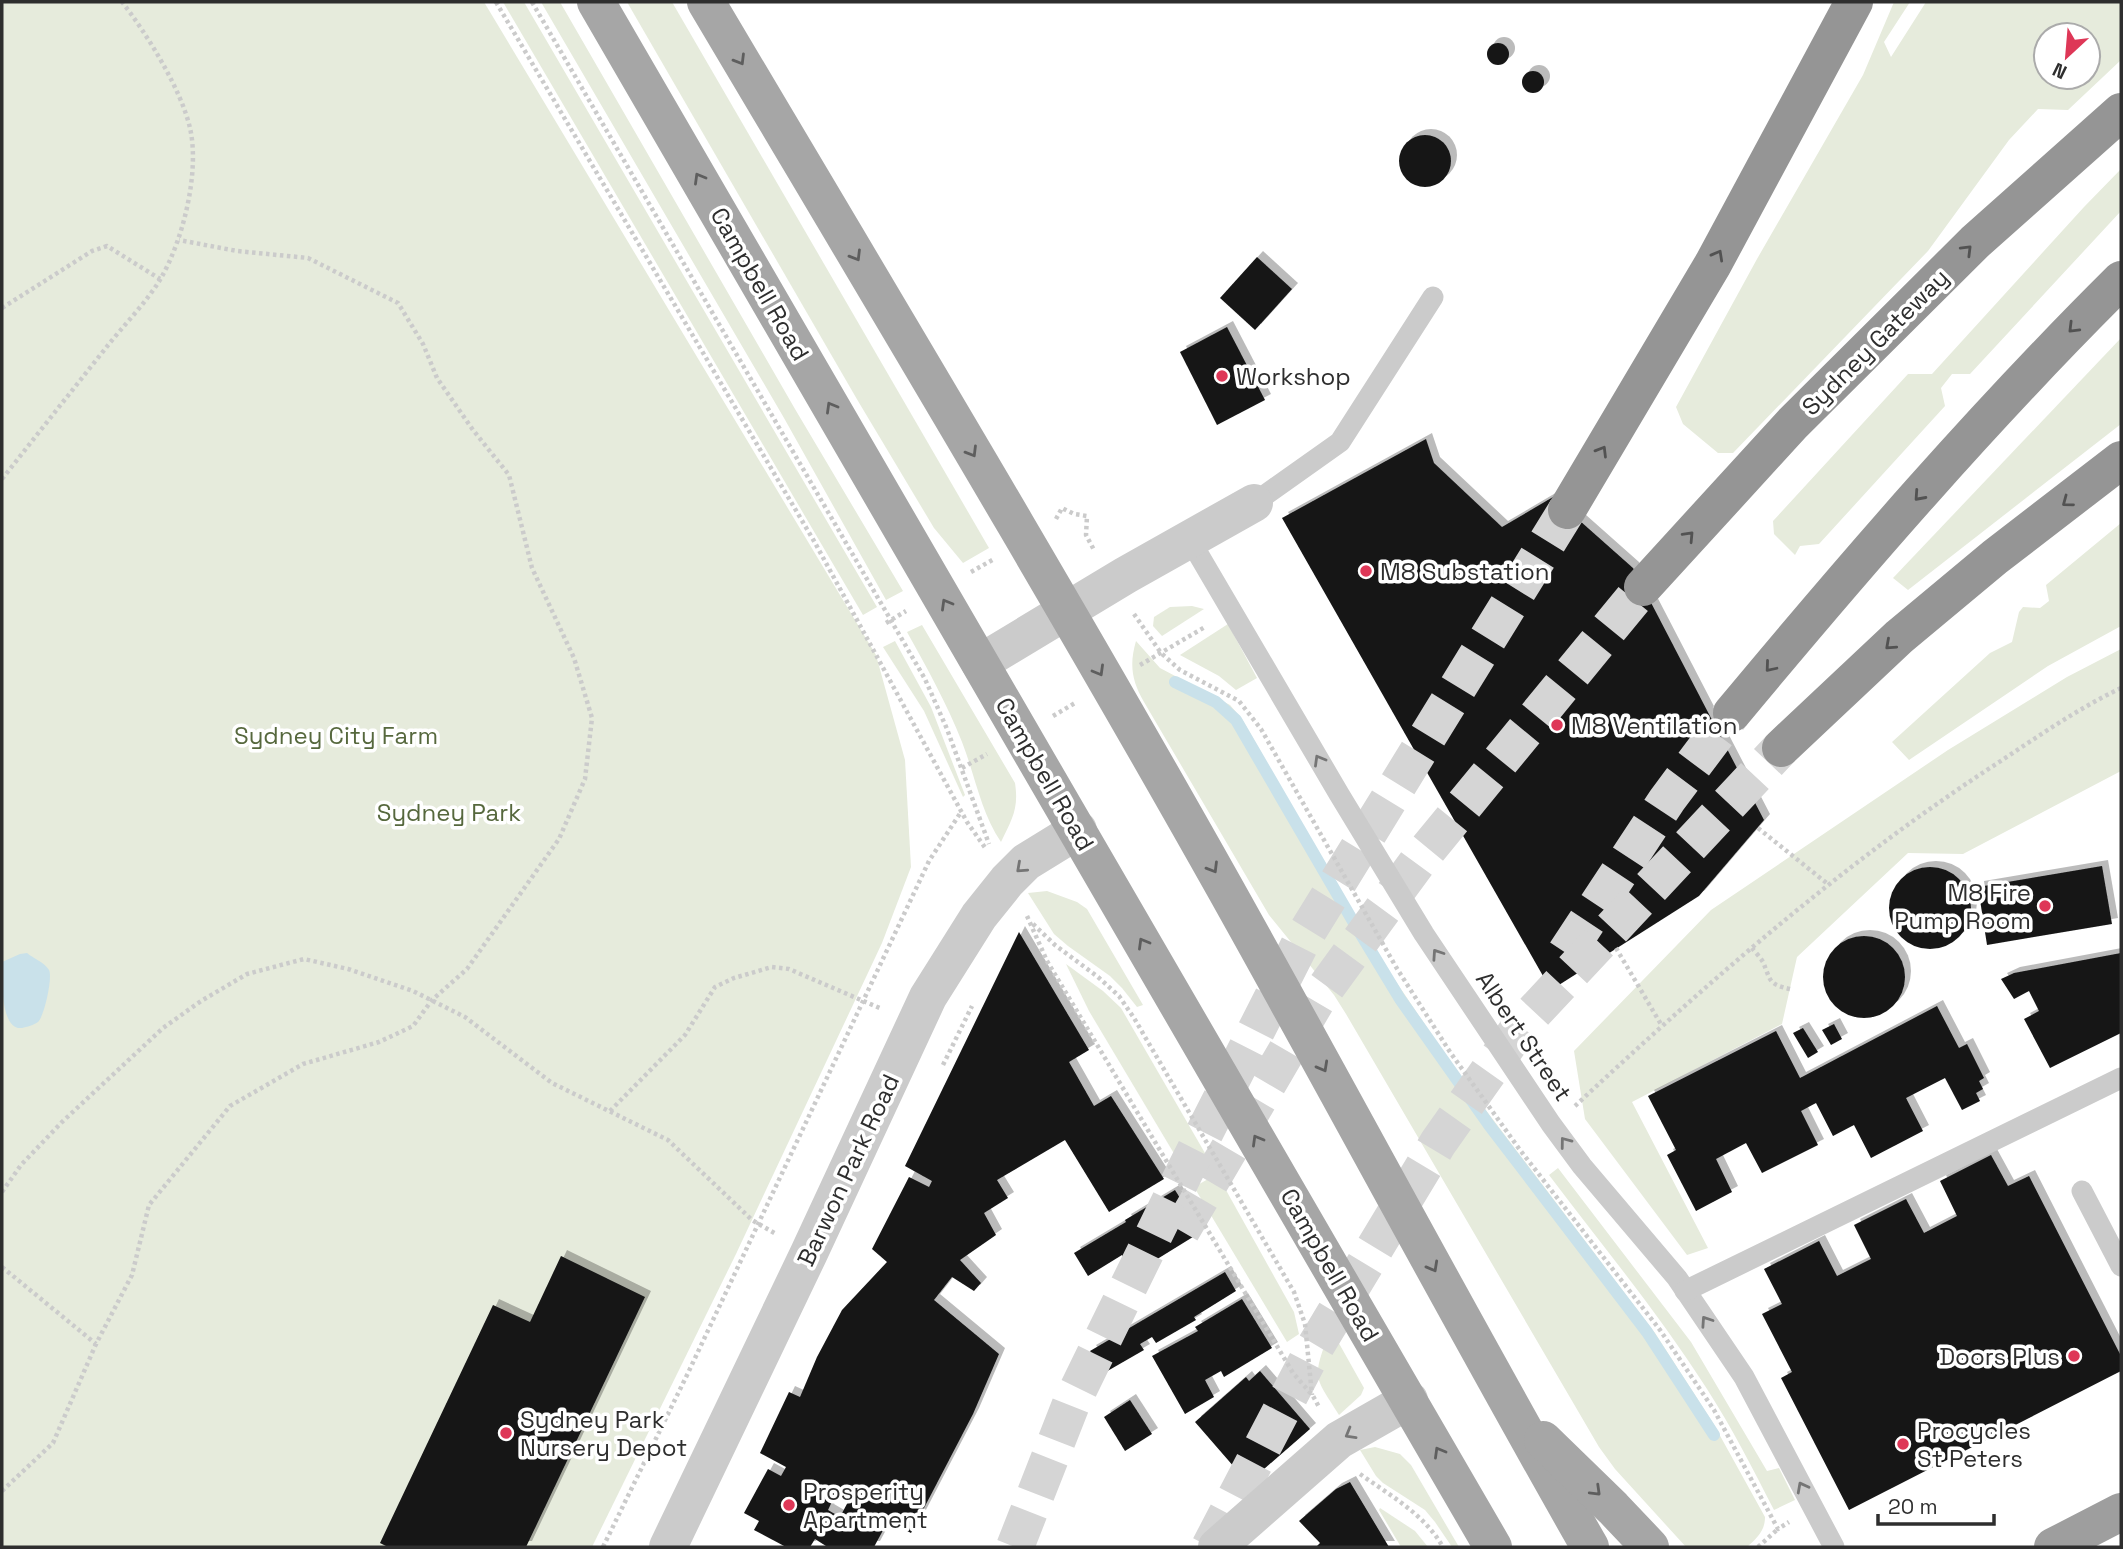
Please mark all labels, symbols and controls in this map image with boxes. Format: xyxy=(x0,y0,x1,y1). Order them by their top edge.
north arrow xyxy=(2032,21,2102,91)
one-way arrow xyxy=(732,53,745,66)
text: N xyxy=(2049,57,2071,85)
one-way arrow xyxy=(694,173,707,186)
street label: Campbell Road xyxy=(704,202,816,366)
one-way arrow xyxy=(1959,246,1972,259)
one-way arrow xyxy=(848,249,861,262)
one-way arrow xyxy=(1709,250,1723,262)
street label: Sydney Gateway xyxy=(1795,262,1955,422)
one-way arrow xyxy=(2068,320,2081,333)
place label: Workshop xyxy=(1236,361,1351,392)
marker: Workshop xyxy=(1214,368,1230,384)
one-way arrow xyxy=(826,402,839,415)
one-way arrow xyxy=(964,444,977,457)
one-way arrow xyxy=(1594,445,1607,458)
one-way arrow xyxy=(1914,488,1927,501)
one-way arrow xyxy=(2062,493,2075,506)
one-way arrow xyxy=(1681,531,1693,544)
place label: M8 Substation xyxy=(1380,556,1550,587)
marker: M8 Substation xyxy=(1358,563,1374,579)
one-way arrow xyxy=(941,598,954,611)
one-way arrow xyxy=(1885,636,1898,649)
one-way arrow xyxy=(1765,660,1778,672)
one-way arrow xyxy=(1091,664,1104,677)
street label: Campbell Road xyxy=(989,692,1101,856)
place label: M8 Ventilation xyxy=(1571,710,1737,741)
marker: M8 Ventilation xyxy=(1549,717,1565,733)
park label: Sydney City Farm xyxy=(234,720,438,751)
one-way arrow xyxy=(1314,754,1327,767)
park label: Sydney Park xyxy=(377,797,521,828)
one-way arrow xyxy=(1016,860,1029,872)
one-way arrow xyxy=(1205,861,1218,874)
place label: M8 Fire Pump Room xyxy=(1894,877,2031,936)
marker: M8 Fire Pump Room xyxy=(2037,898,2053,914)
one-way arrow xyxy=(1138,938,1151,950)
one-way arrow xyxy=(1433,949,1445,962)
street label: Albert Street xyxy=(1469,965,1579,1107)
one-way arrow xyxy=(1315,1060,1328,1073)
street label: Barwon Park Road xyxy=(790,1069,906,1271)
one-way arrow xyxy=(1252,1134,1265,1147)
one-way arrow xyxy=(1561,1138,1573,1150)
street label: Campbell Road xyxy=(1274,1183,1386,1347)
one-way arrow xyxy=(1425,1260,1438,1272)
one-way arrow xyxy=(1701,1316,1714,1329)
place label: Doors Plus xyxy=(1939,1341,2060,1372)
marker: Doors Plus xyxy=(2066,1348,2082,1364)
place label: Sydney Park Nursery Depot xyxy=(520,1404,687,1463)
place label: Procycles St Peters xyxy=(1917,1415,2031,1474)
marker: Sydney Park Nursery Depot xyxy=(498,1425,514,1441)
one-way arrow xyxy=(1344,1426,1357,1439)
marker: Procycles St Peters xyxy=(1895,1436,1911,1452)
one-way arrow xyxy=(1434,1447,1447,1460)
place label: Prosperity Apartment xyxy=(803,1476,928,1535)
one-way arrow xyxy=(1587,1482,1600,1495)
one-way arrow xyxy=(1797,1482,1810,1494)
scale bar xyxy=(1878,1482,1994,1526)
text: 20 m xyxy=(1888,1493,1938,1520)
marker: Prosperity Apartment xyxy=(781,1497,797,1513)

